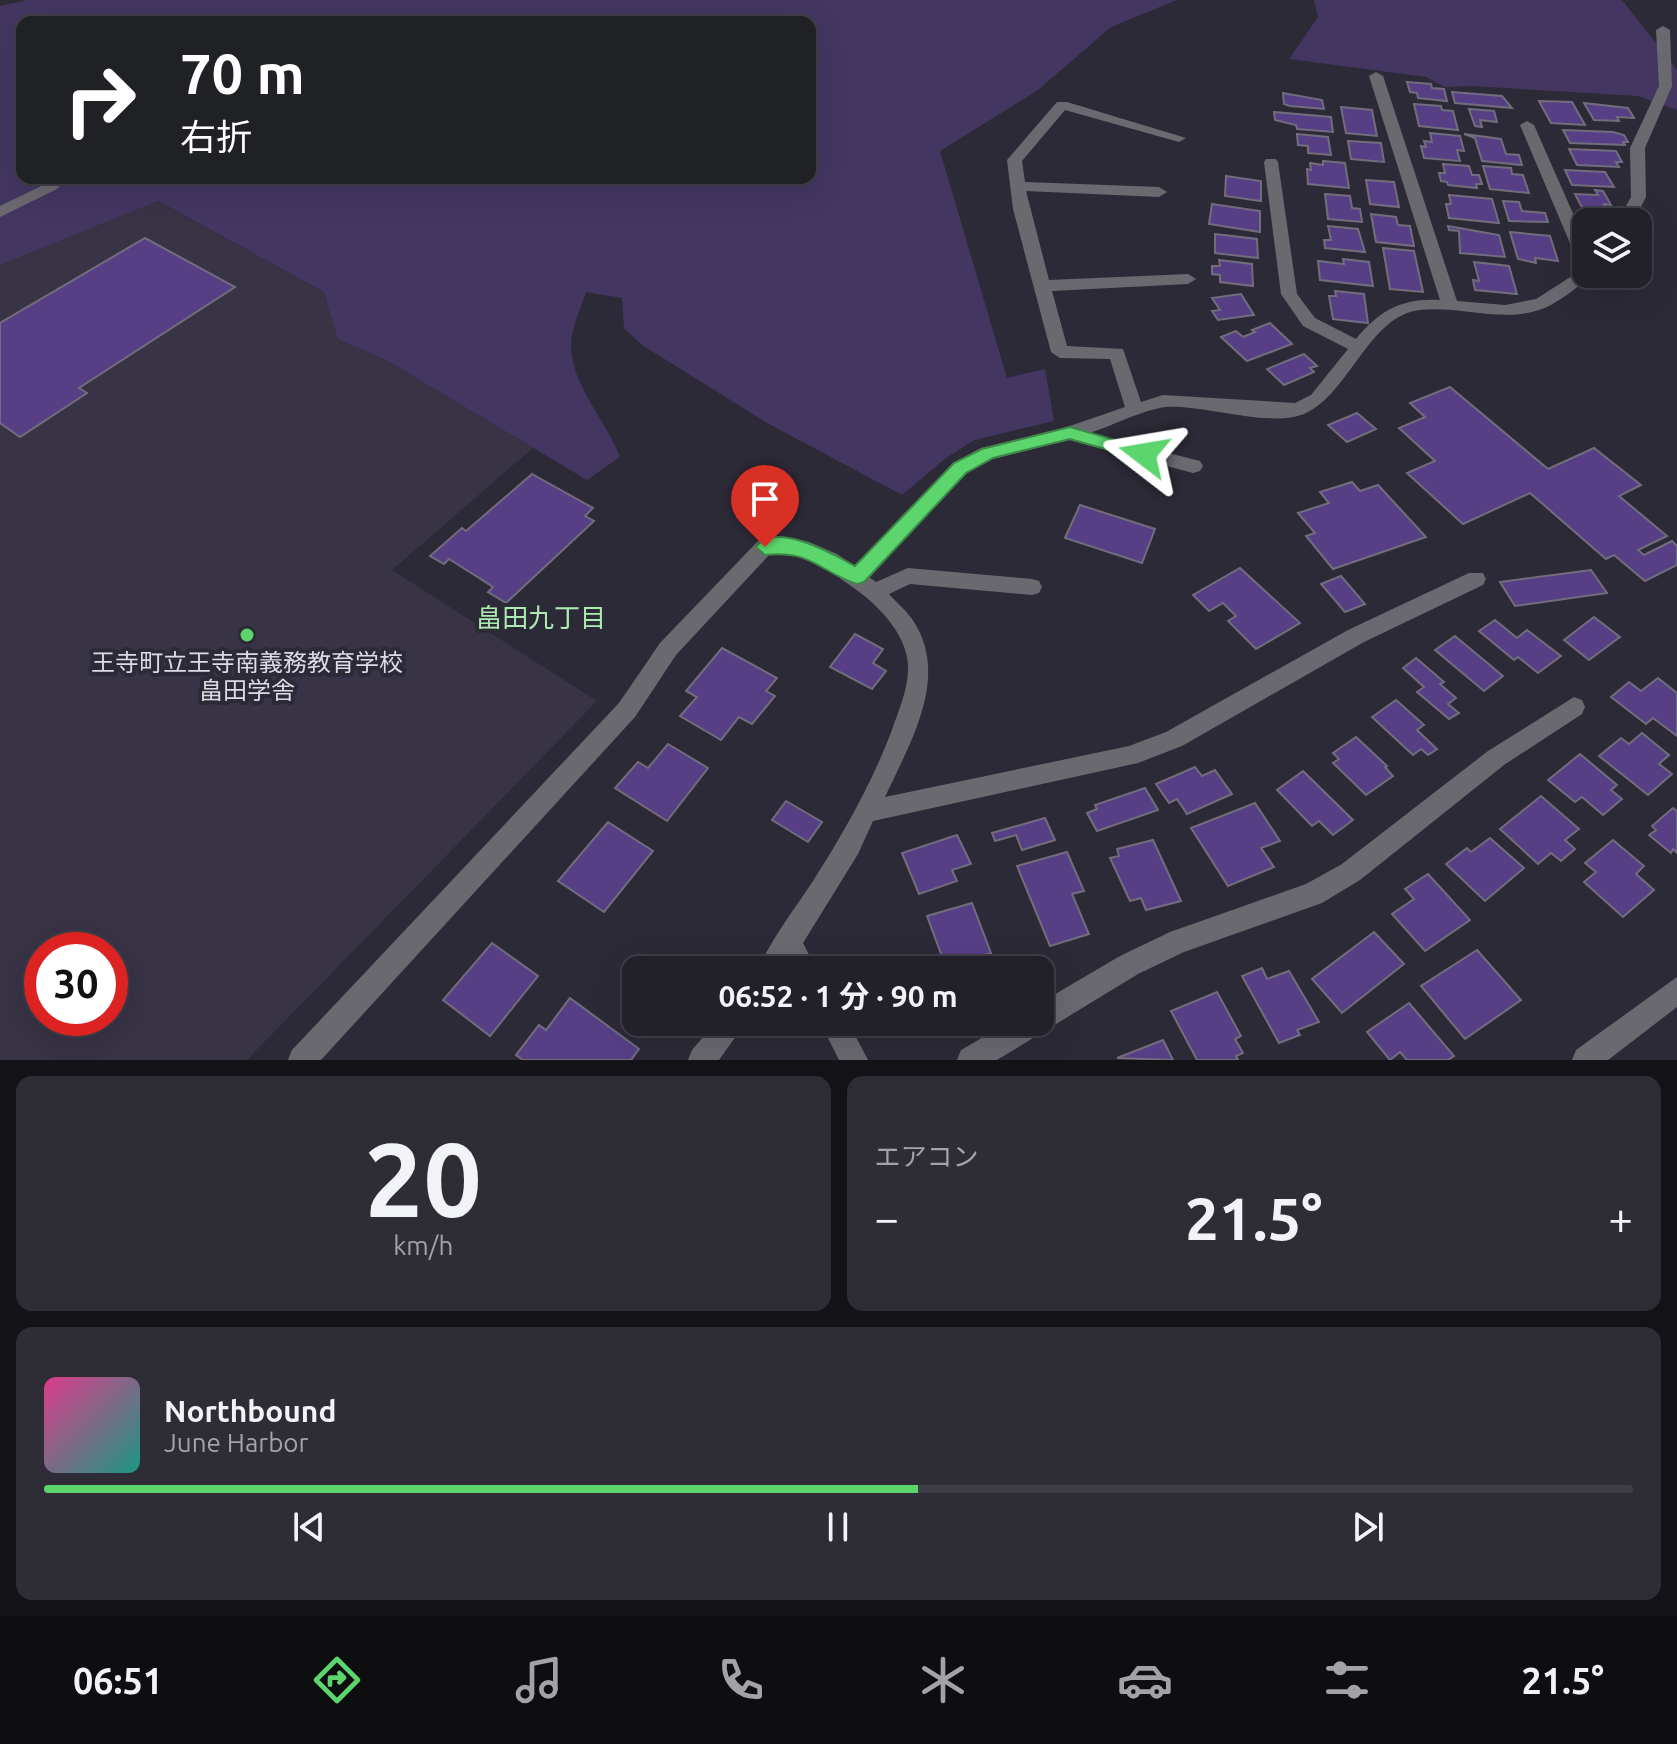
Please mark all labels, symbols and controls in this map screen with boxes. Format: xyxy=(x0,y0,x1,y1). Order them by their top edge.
text: 70 m xyxy=(180,42,305,105)
icon: right xyxy=(48,48,152,152)
text: 右折 xyxy=(180,116,252,157)
map controls xyxy=(1572,208,1652,288)
button: layers xyxy=(1572,208,1652,288)
position arrow xyxy=(1102,412,1186,496)
pin xyxy=(731,465,799,547)
icon: arrive xyxy=(743,477,787,521)
district label: 畠田九丁目 xyxy=(476,603,606,632)
marker: 王寺町立王寺南義務教育学校 畠田学舎 xyxy=(238,626,256,644)
place label: 王寺町立王寺南義務教育学校 畠田学舎 xyxy=(91,649,403,704)
speed limit sign: 30 xyxy=(24,932,128,1036)
text: 06:52 · 1 分 · 90 m xyxy=(718,979,958,1013)
text: 20 xyxy=(365,1120,482,1237)
text: エアコン xyxy=(875,1142,979,1171)
text: 21.5° xyxy=(1185,1184,1322,1251)
text: − xyxy=(875,1193,899,1242)
text: + xyxy=(1608,1193,1633,1242)
text: km/h xyxy=(393,1231,453,1260)
text: Northbound xyxy=(164,1394,336,1428)
text: June Harbor xyxy=(164,1428,308,1457)
icon: previous xyxy=(287,1505,331,1549)
icon: pause xyxy=(816,1505,860,1549)
icon: next xyxy=(1346,1505,1390,1549)
icon: directions xyxy=(309,1652,365,1708)
icon: music xyxy=(511,1652,567,1708)
icon: phone xyxy=(713,1652,769,1708)
icon: climate xyxy=(915,1652,971,1708)
icon: car xyxy=(1117,1652,1173,1708)
icon: filters xyxy=(1319,1652,1375,1708)
text: 06:51 xyxy=(73,1660,163,1701)
text: 21.5° xyxy=(1521,1660,1604,1701)

